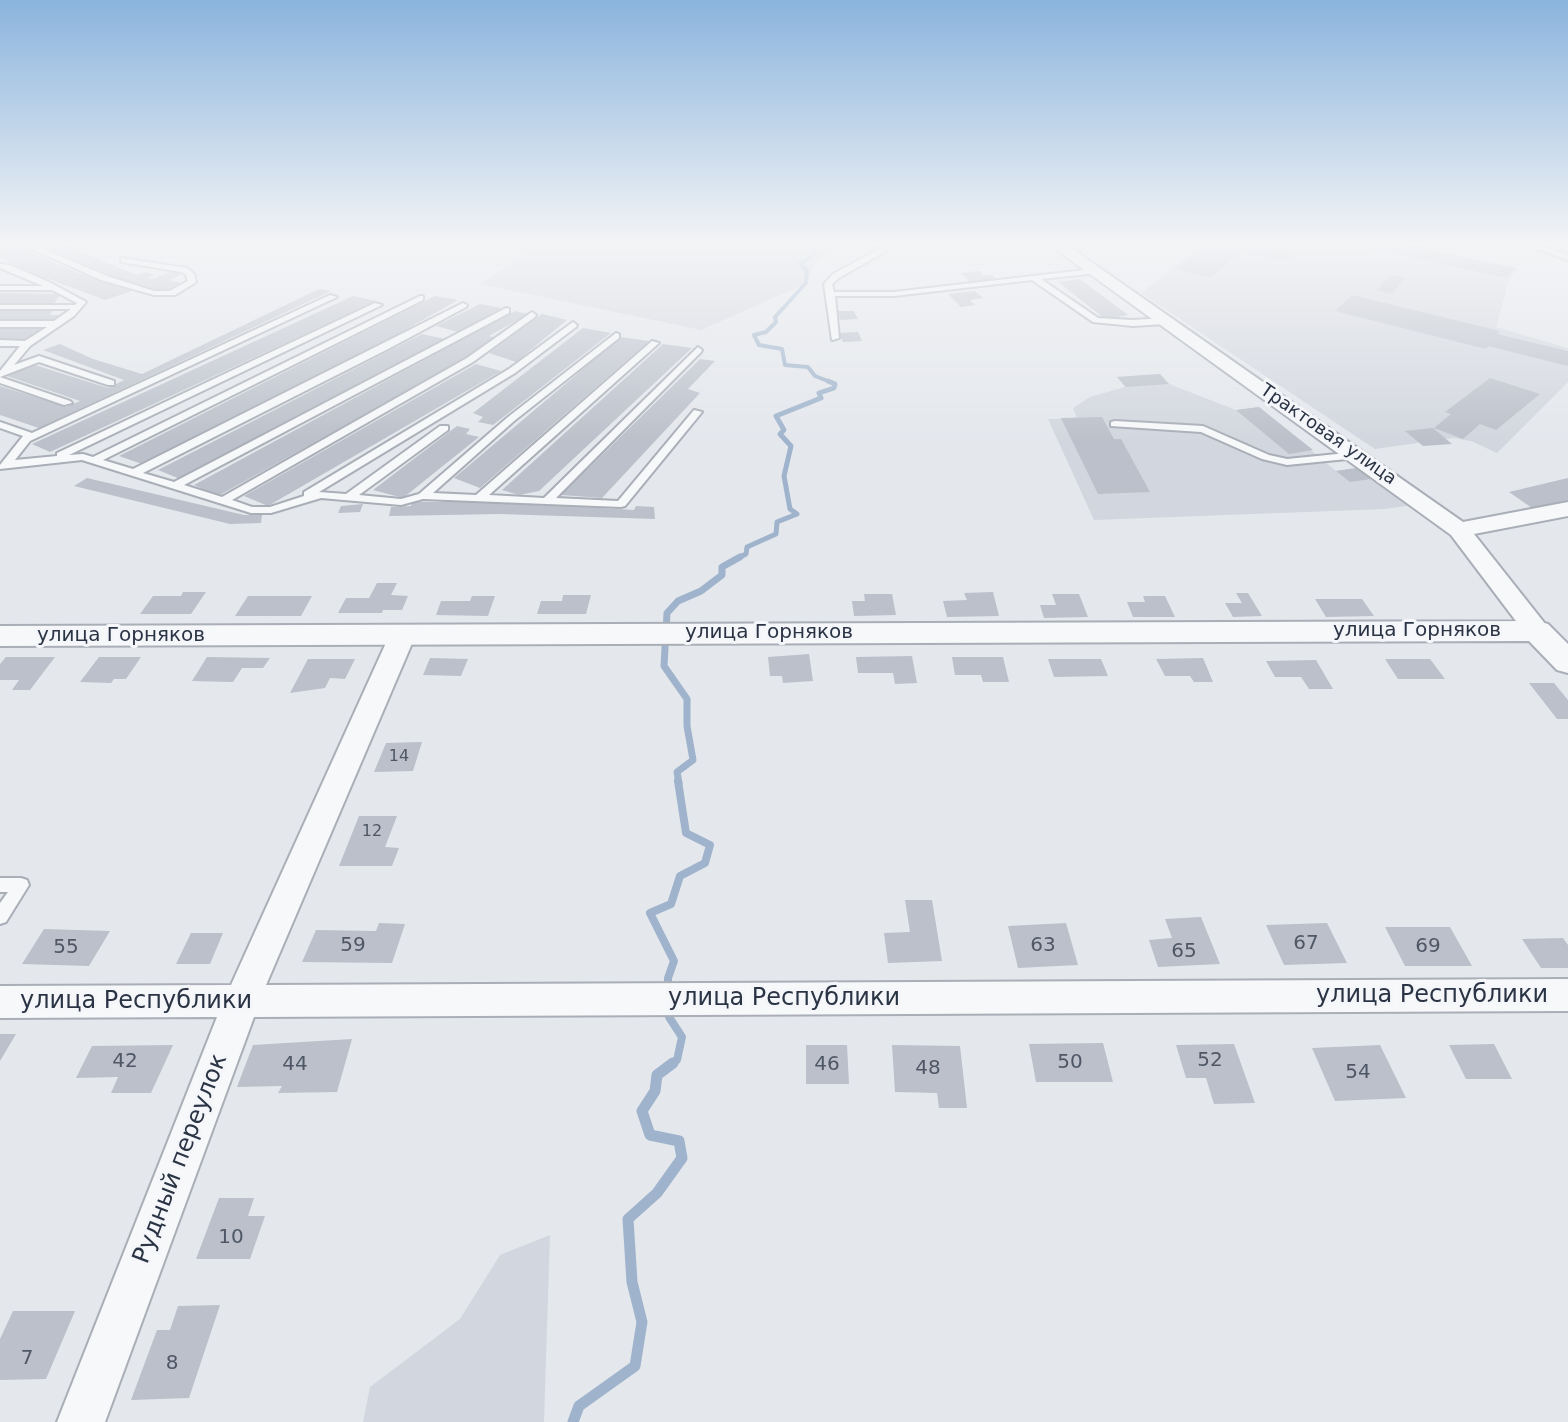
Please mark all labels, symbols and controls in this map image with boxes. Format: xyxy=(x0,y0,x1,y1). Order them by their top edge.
street label: Трактовая улица xyxy=(1256,380,1400,490)
street label: улица Горняков xyxy=(1333,619,1501,643)
street label: улица Горняков xyxy=(685,621,853,645)
street label: улица Горняков xyxy=(37,624,205,648)
house number: 14 xyxy=(389,747,409,767)
house number: 12 xyxy=(362,822,382,842)
house number: 67 xyxy=(1293,932,1319,956)
house number: 59 xyxy=(340,934,366,958)
house number: 63 xyxy=(1030,934,1056,958)
house number: 69 xyxy=(1415,935,1441,959)
house number: 55 xyxy=(53,936,79,960)
house number: 65 xyxy=(1171,940,1197,964)
street label: улица Республики xyxy=(1316,982,1548,1010)
street label: улица Республики xyxy=(668,985,900,1013)
street label: улица Республики xyxy=(20,988,252,1016)
house number: 52 xyxy=(1197,1049,1223,1073)
house number: 42 xyxy=(112,1050,138,1074)
street label: Рудный переулок xyxy=(128,1050,234,1268)
house number: 50 xyxy=(1057,1051,1083,1075)
house number: 44 xyxy=(282,1053,308,1077)
house number: 46 xyxy=(814,1053,840,1077)
house number: 48 xyxy=(915,1057,941,1081)
house number: 54 xyxy=(1345,1061,1371,1085)
house number: 10 xyxy=(218,1226,244,1250)
house number: 7 xyxy=(21,1347,33,1371)
house number: 8 xyxy=(166,1352,178,1376)

